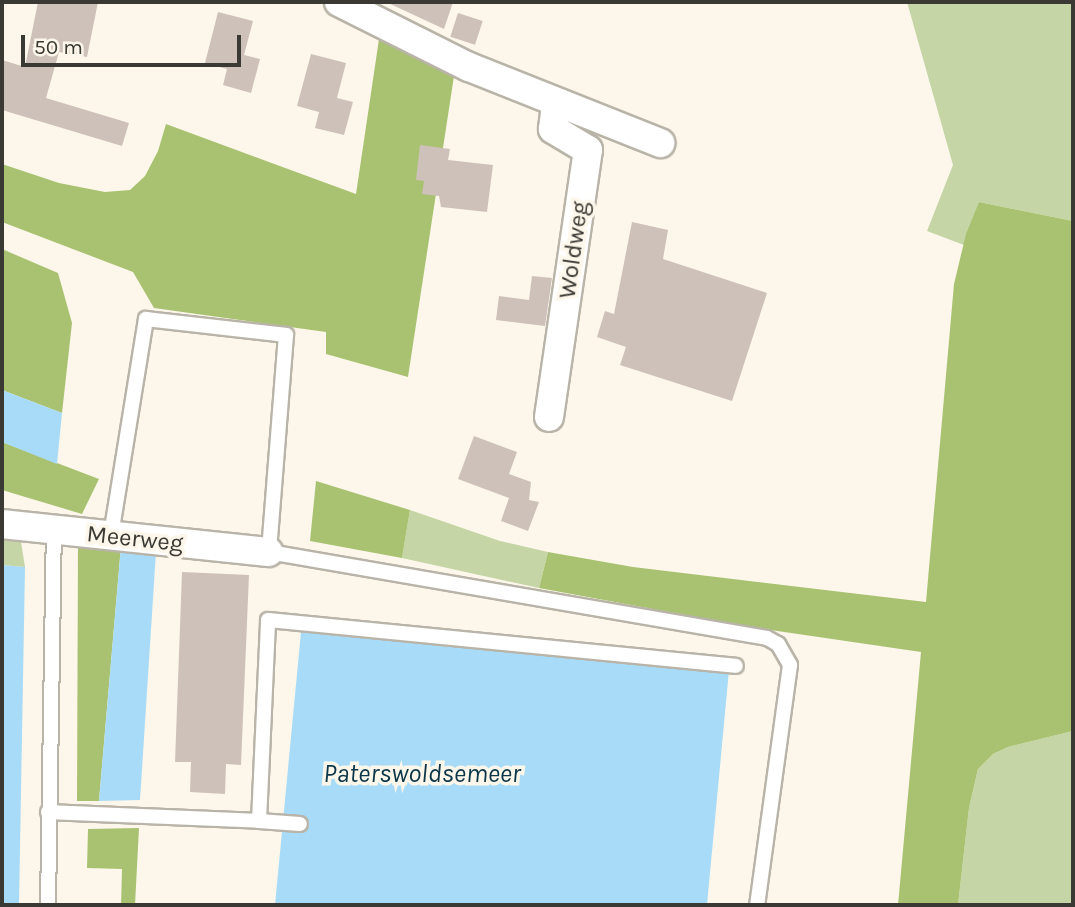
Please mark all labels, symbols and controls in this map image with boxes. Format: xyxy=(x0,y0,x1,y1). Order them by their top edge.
scale bar xyxy=(24,21,245,65)
text: 50 m xyxy=(34,35,83,59)
street label: Woldweg xyxy=(553,199,595,301)
street label: Meerweg xyxy=(85,520,185,558)
water label: Paterswoldsemeer xyxy=(323,758,521,790)

